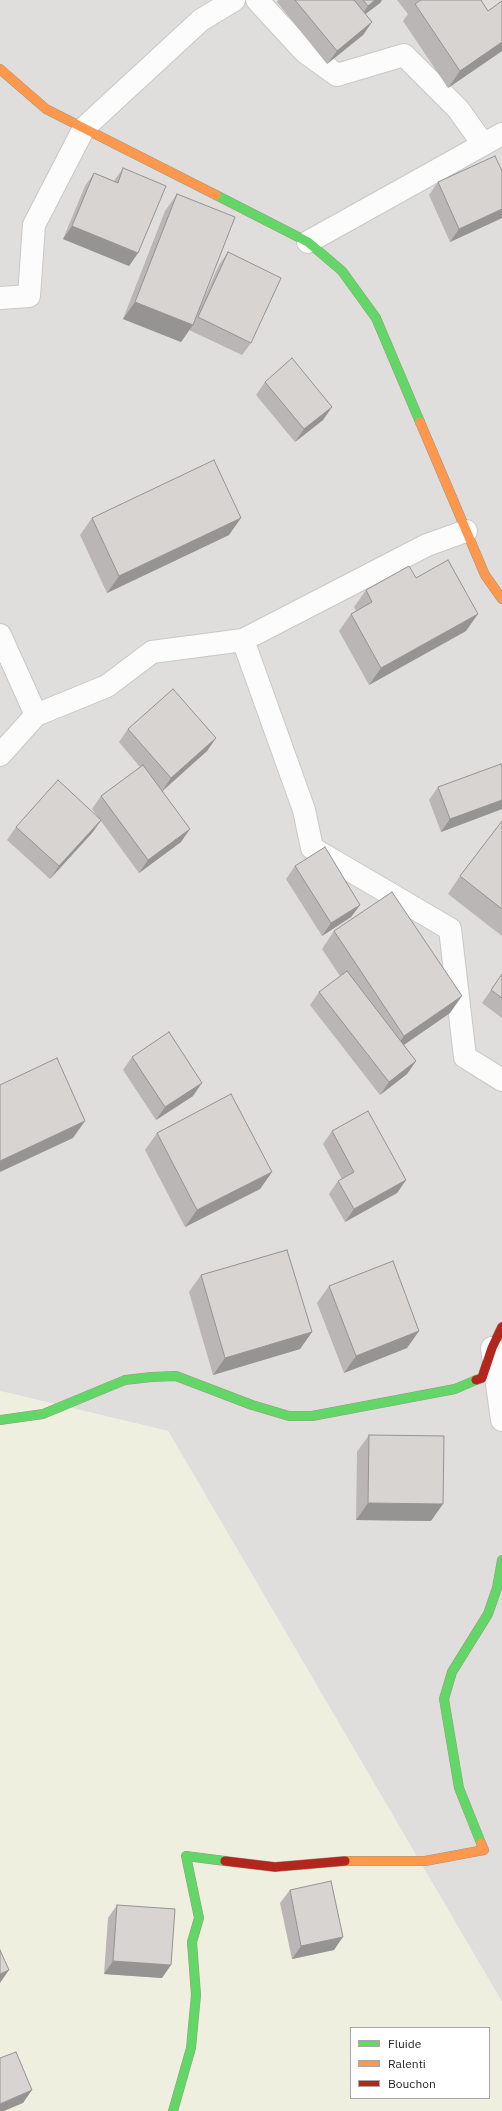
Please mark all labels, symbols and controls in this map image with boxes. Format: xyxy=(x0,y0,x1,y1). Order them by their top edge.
legend xyxy=(350,2027,490,2099)
text: Fluide xyxy=(388,2036,421,2051)
text: Ralenti xyxy=(388,2056,426,2071)
text: Bouchon xyxy=(388,2076,436,2091)

